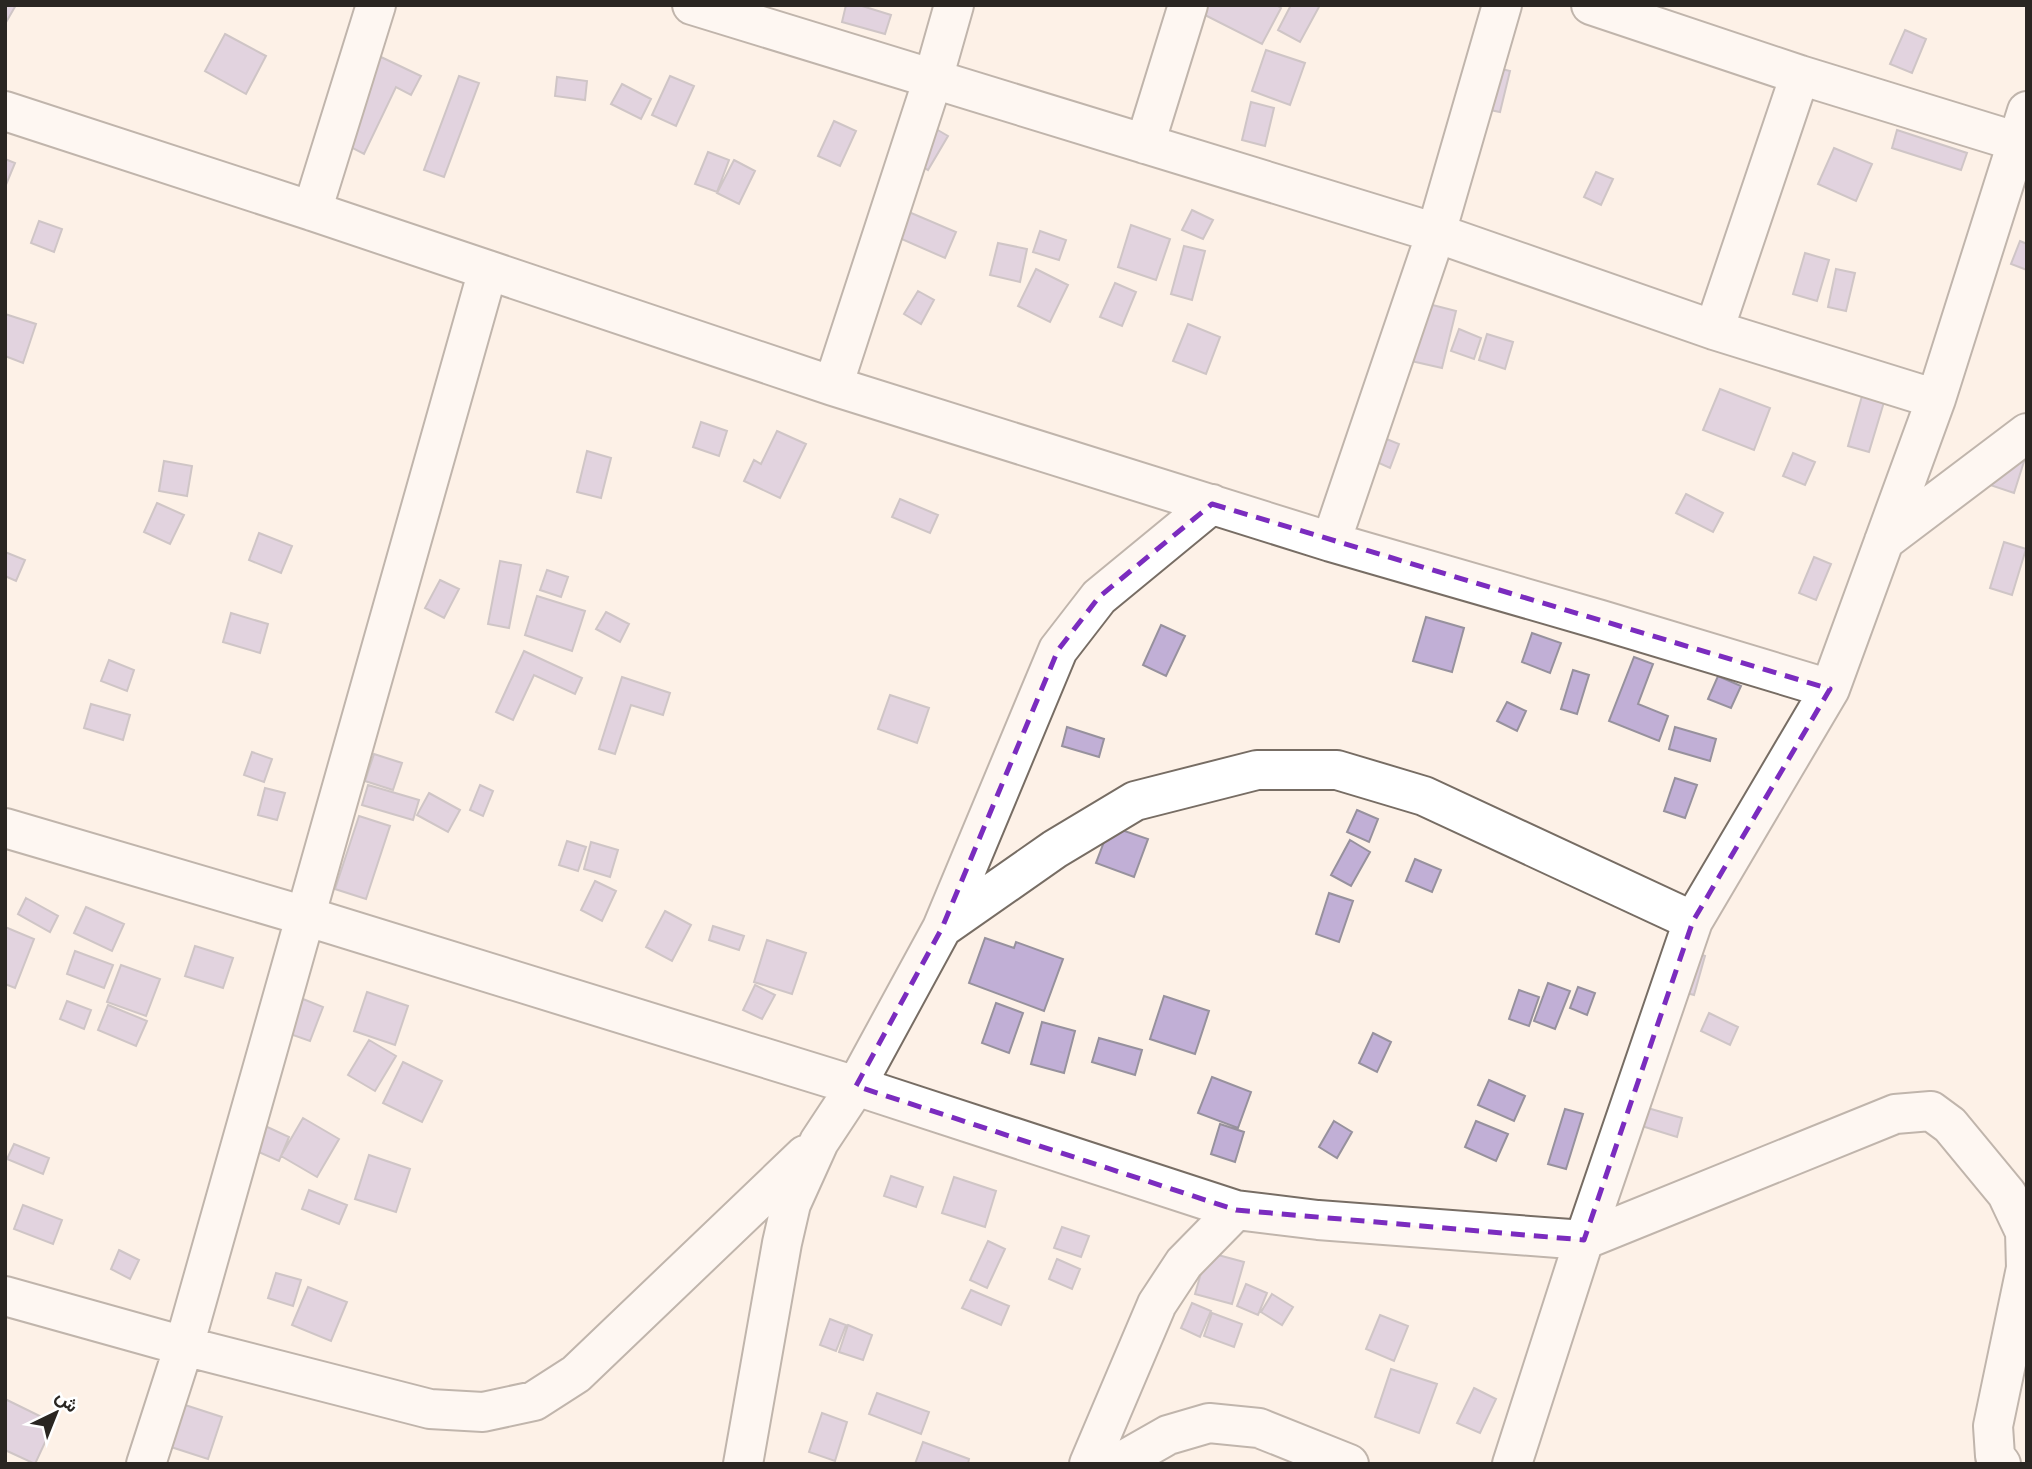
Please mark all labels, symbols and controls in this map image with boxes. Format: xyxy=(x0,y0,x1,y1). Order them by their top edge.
north arrow xyxy=(21,1378,91,1448)
text: ش xyxy=(51,1385,83,1417)

